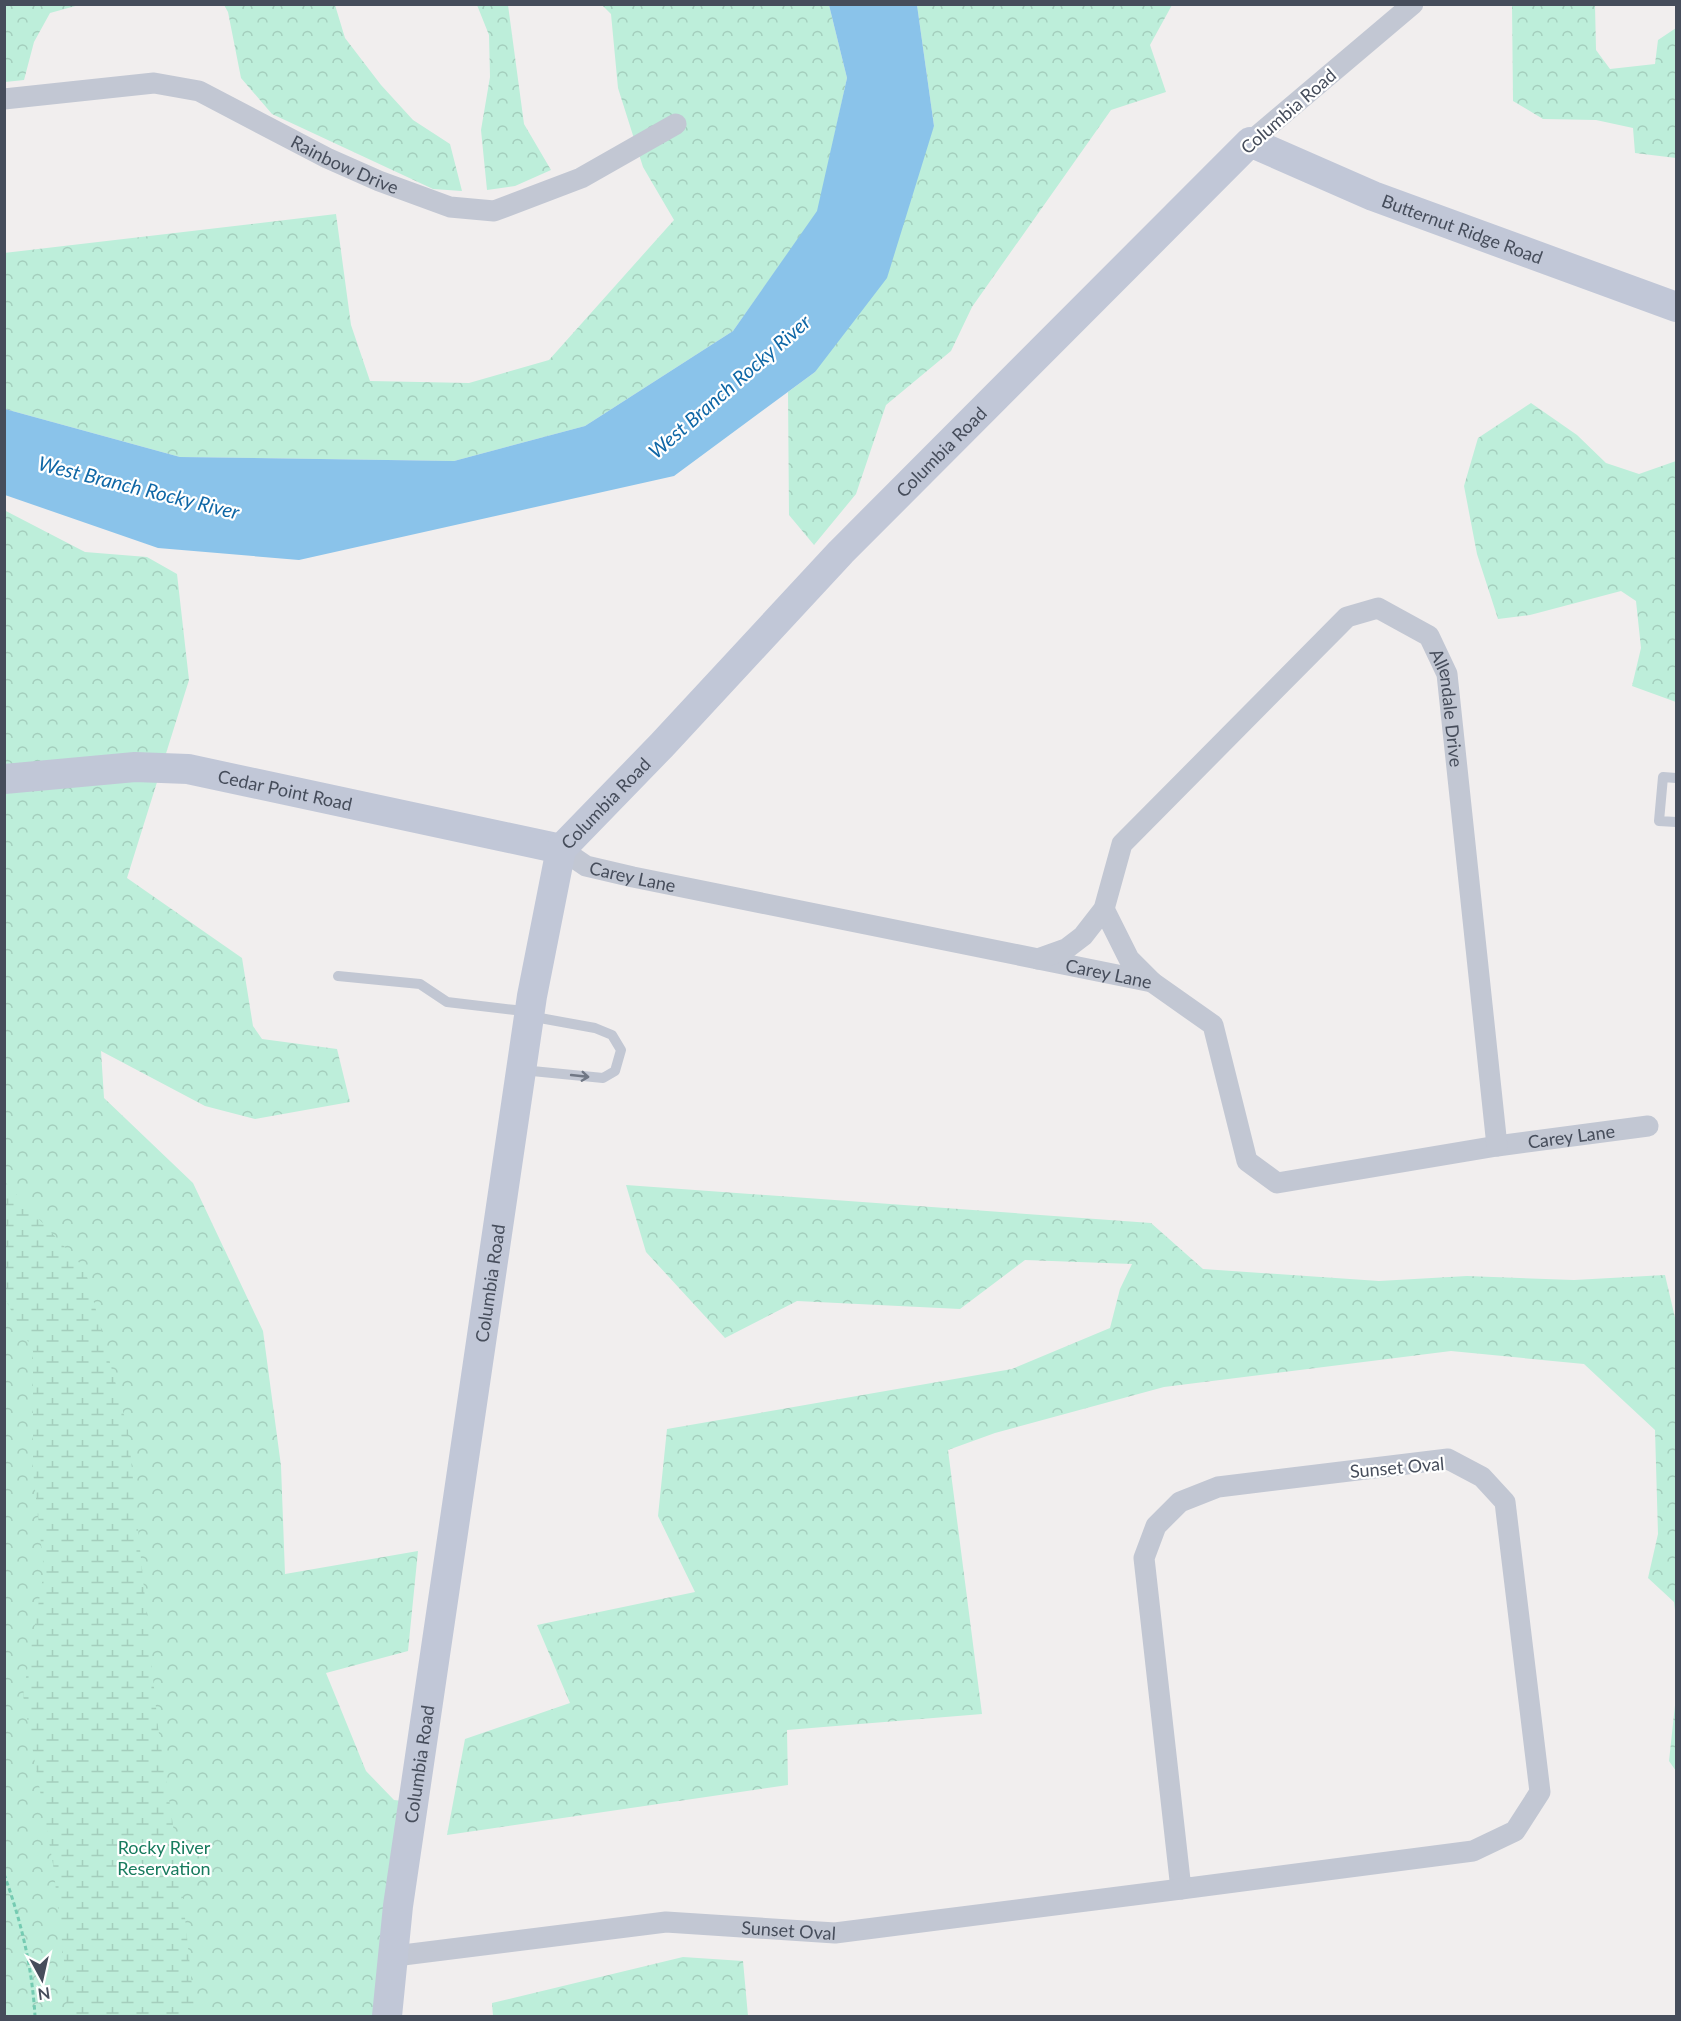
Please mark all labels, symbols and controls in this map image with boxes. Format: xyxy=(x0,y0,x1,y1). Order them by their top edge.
street label: Columbia Road xyxy=(1236,64,1340,158)
street label: Rainbow Drive xyxy=(287,130,402,198)
street label: Butternut Ridge Road xyxy=(1379,189,1546,268)
water label: West Branch Rocky River xyxy=(643,308,816,463)
street label: Columbia Road xyxy=(891,402,991,502)
water label: West Branch Rocky River xyxy=(36,450,243,524)
street label: Allendale Drive xyxy=(1425,645,1468,768)
street label: Columbia Road xyxy=(556,753,655,854)
street label: Cedar Point Road xyxy=(216,765,355,815)
street label: Carey Lane xyxy=(587,856,678,896)
street label: Carey Lane xyxy=(1064,954,1154,993)
one-way arrow xyxy=(569,1071,589,1082)
street label: Carey Lane xyxy=(1526,1120,1616,1153)
street label: Columbia Road xyxy=(470,1223,509,1344)
street label: Sunset Oval xyxy=(1349,1452,1445,1482)
street label: Columbia Road xyxy=(399,1704,438,1825)
park label: Rocky River Reservation xyxy=(117,1836,211,1879)
street label: Sunset Oval xyxy=(741,1916,837,1944)
north arrow xyxy=(12,1949,72,2009)
text: N xyxy=(37,1984,52,2005)

